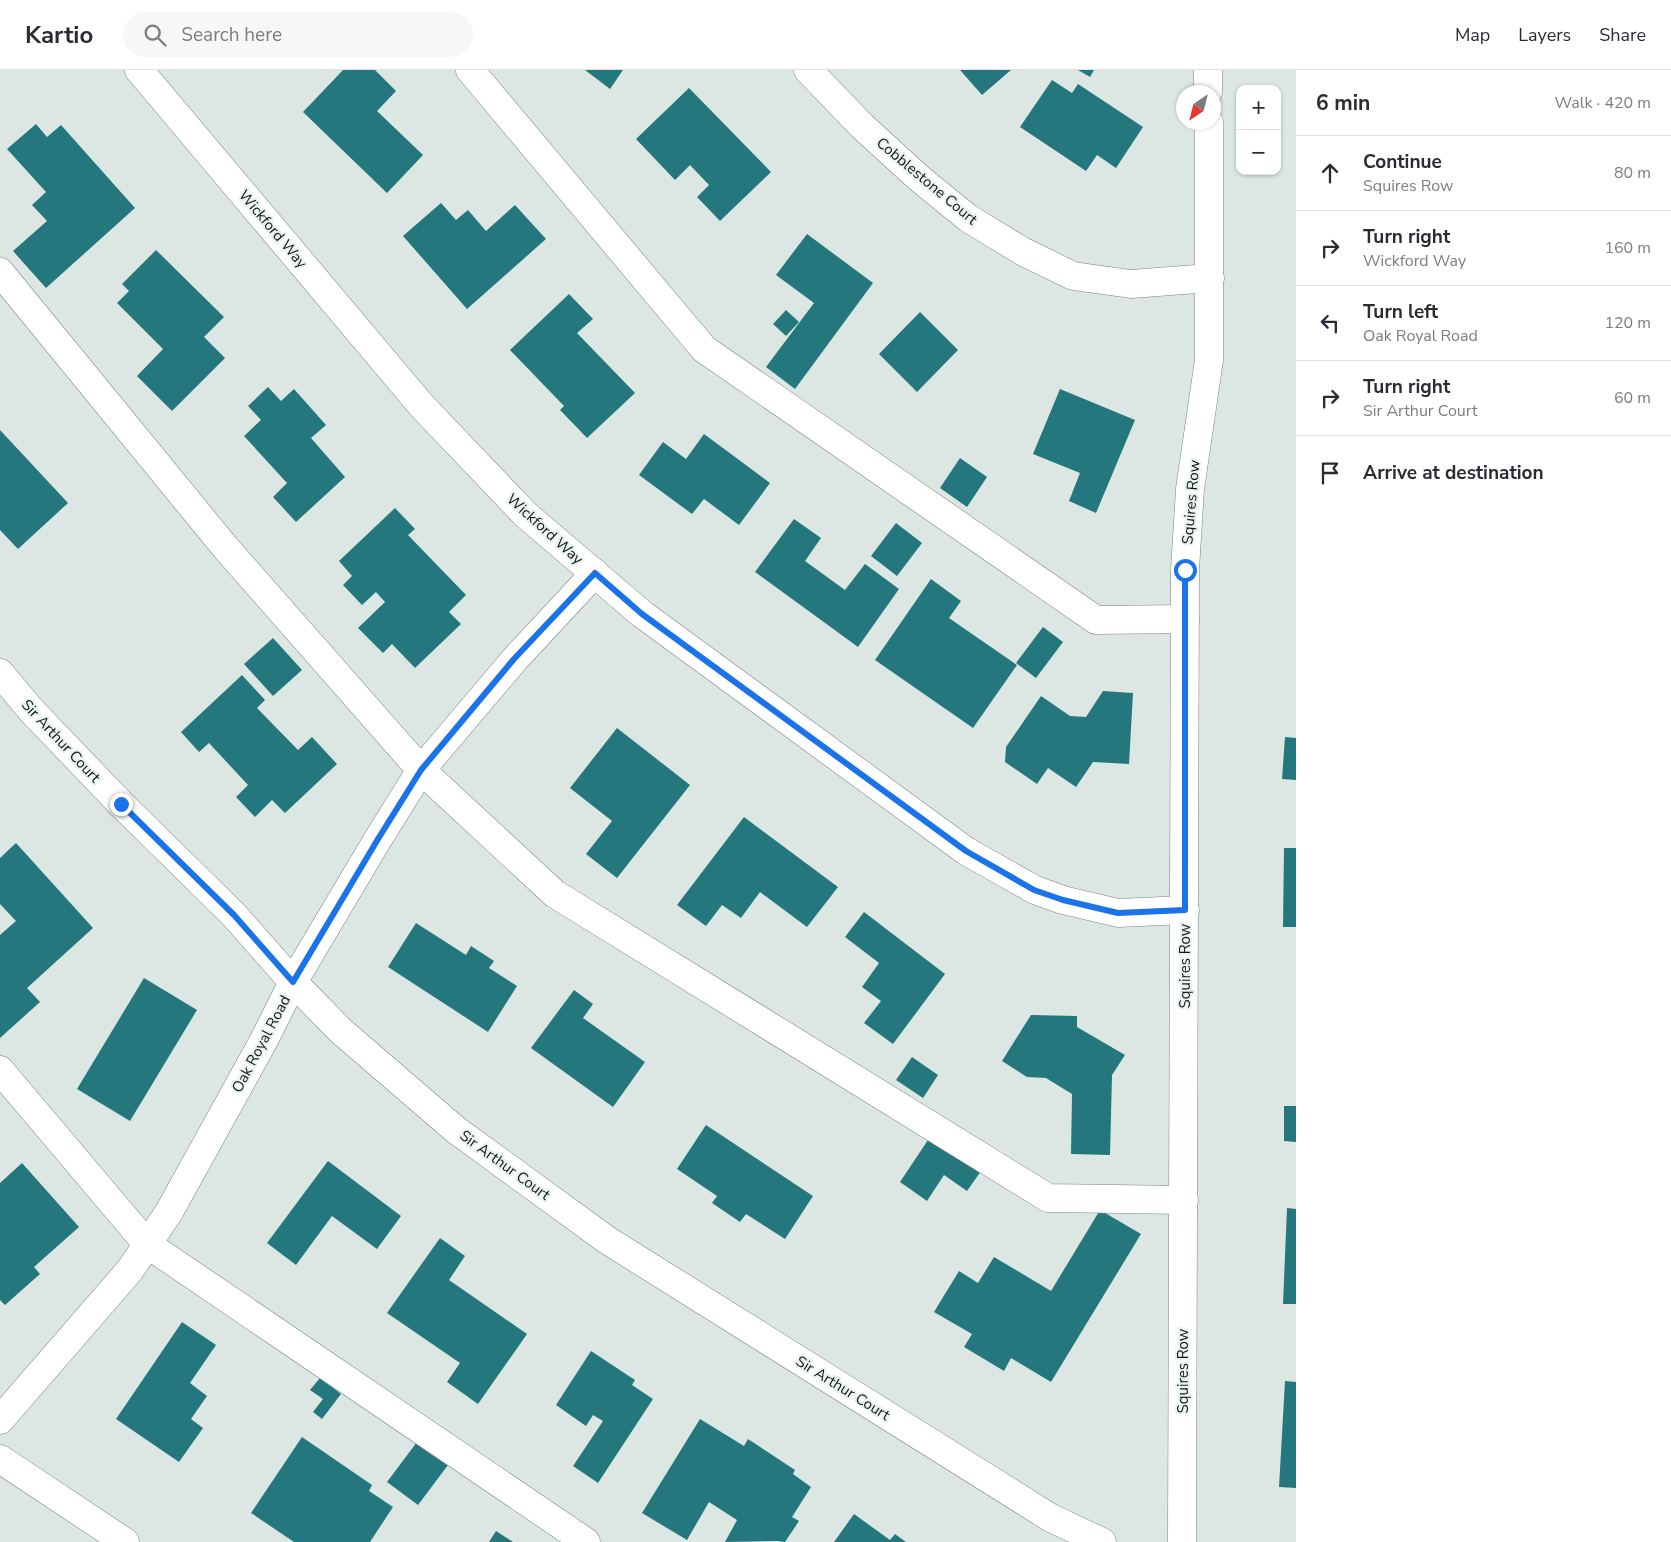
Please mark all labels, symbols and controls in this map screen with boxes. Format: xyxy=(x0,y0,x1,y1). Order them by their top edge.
search box xyxy=(123,12,473,57)
text: Kartio xyxy=(25,19,93,51)
icon: search xyxy=(141,21,169,49)
text: Search here xyxy=(181,22,282,48)
text: Map xyxy=(1455,23,1490,47)
text: Layers xyxy=(1518,23,1571,47)
text: Share xyxy=(1599,23,1646,47)
north arrow xyxy=(1176,85,1221,130)
map controls xyxy=(1236,85,1281,175)
button: + xyxy=(1236,85,1281,130)
text: 6 min xyxy=(1316,89,1370,117)
text: Walk · 420 m xyxy=(1555,92,1651,114)
button: − xyxy=(1236,130,1281,175)
street label: Cobblestone Court xyxy=(872,133,982,230)
text: Continue xyxy=(1363,149,1442,175)
icon: ahead xyxy=(1316,159,1344,187)
text: 80 m xyxy=(1614,162,1651,184)
text: Squires Row xyxy=(1363,175,1454,197)
street label: Wickford Way xyxy=(234,186,312,273)
text: Turn right xyxy=(1363,224,1450,250)
icon: right xyxy=(1316,234,1344,262)
text: 160 m xyxy=(1604,237,1651,259)
text: Wickford Way xyxy=(1363,250,1466,272)
text: Turn left xyxy=(1363,299,1438,325)
icon: left xyxy=(1316,309,1344,337)
text: 120 m xyxy=(1604,312,1651,334)
text: Oak Royal Road xyxy=(1363,325,1478,347)
text: Turn right xyxy=(1363,374,1450,400)
icon: right xyxy=(1316,384,1344,412)
text: 60 m xyxy=(1614,387,1651,409)
text: Sir Arthur Court xyxy=(1363,400,1478,422)
street label: Squires Row xyxy=(1177,458,1205,545)
icon: arrive xyxy=(1316,459,1344,487)
text: Arrive at destination xyxy=(1363,460,1544,486)
street label: Wickford Way xyxy=(502,489,588,569)
route start xyxy=(1174,559,1197,582)
street label: Sir Arthur Court xyxy=(17,695,105,788)
route end xyxy=(110,793,133,816)
street label: Squires Row xyxy=(1175,923,1195,1008)
street label: Oak Royal Road xyxy=(227,992,295,1096)
street label: Sir Arthur Court xyxy=(456,1125,555,1205)
street label: Squires Row xyxy=(1173,1328,1193,1413)
street label: Sir Arthur Court xyxy=(792,1351,894,1425)

